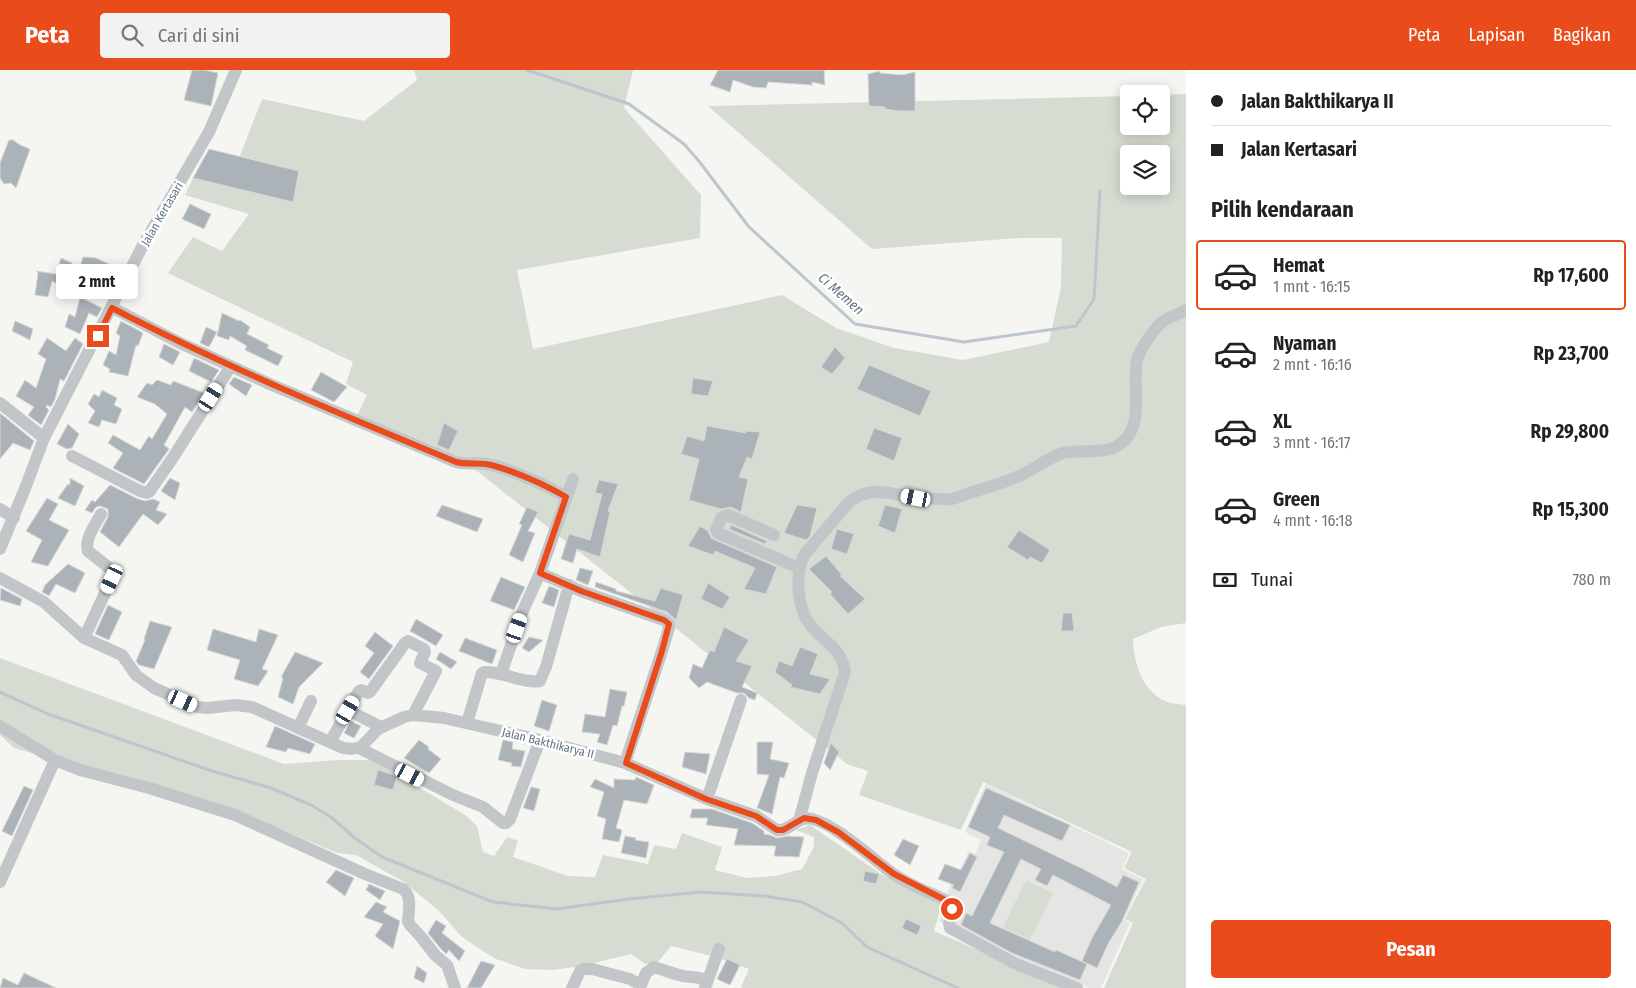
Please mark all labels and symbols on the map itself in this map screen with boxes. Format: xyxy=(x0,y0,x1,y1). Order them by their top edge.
street label: Jalan Kertasari xyxy=(138,180,186,248)
callout: 2 mnt xyxy=(57,264,139,298)
water label: Ci Memen xyxy=(815,270,867,318)
route end xyxy=(87,325,109,347)
car xyxy=(196,380,225,414)
car xyxy=(899,488,932,508)
car xyxy=(98,562,125,596)
car xyxy=(505,611,528,645)
car xyxy=(166,688,199,714)
car xyxy=(334,693,361,727)
street label: Jalan Bakthikarya II xyxy=(501,725,595,761)
car xyxy=(393,762,426,788)
route start xyxy=(941,898,963,920)

